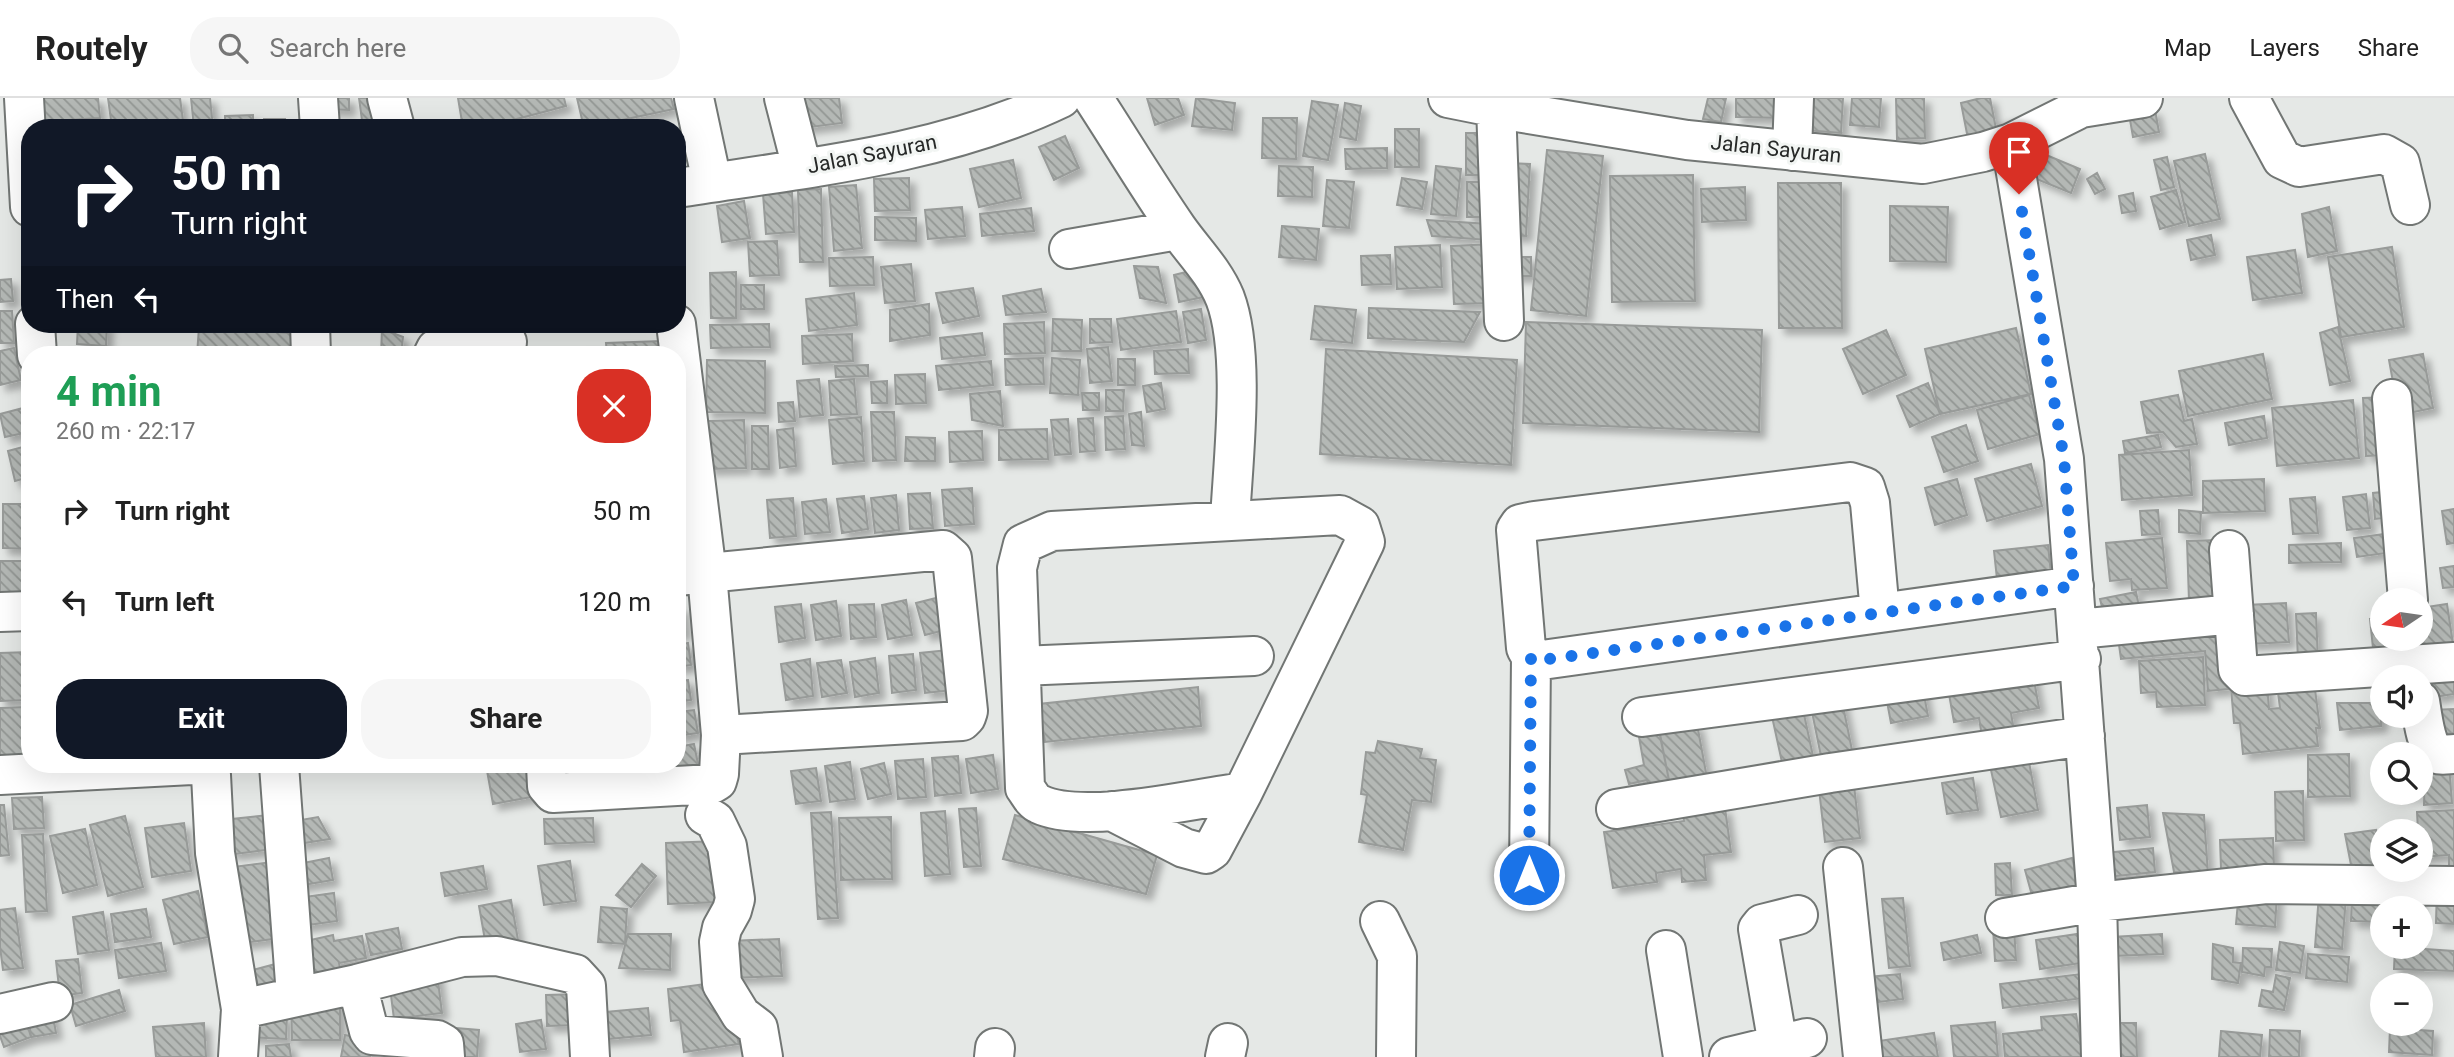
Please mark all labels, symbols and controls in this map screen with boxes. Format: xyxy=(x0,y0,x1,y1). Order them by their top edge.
search box xyxy=(190,17,680,80)
text: Routely xyxy=(35,29,148,68)
icon: search xyxy=(214,29,252,67)
text: Search here xyxy=(270,33,406,63)
text: Map xyxy=(2164,34,2212,62)
text: Layers xyxy=(2250,34,2320,62)
text: Share xyxy=(2358,34,2419,62)
pin xyxy=(1989,122,2049,194)
street label: Jalan Sayuran xyxy=(805,130,939,178)
street label: Jalan Sayuran xyxy=(1709,130,1843,168)
icon: arrive xyxy=(2000,133,2038,171)
text: 50 m xyxy=(171,145,282,202)
icon: right xyxy=(56,147,147,238)
text: Turn right xyxy=(171,204,307,242)
icon: left xyxy=(128,280,166,318)
text: Then xyxy=(56,284,114,314)
text: 4 min xyxy=(56,367,162,416)
button: close xyxy=(577,369,651,443)
text: 260 m · 22:17 xyxy=(56,418,195,445)
icon: right xyxy=(56,492,94,530)
text: Turn right xyxy=(115,496,230,526)
text: 50 m xyxy=(593,496,651,526)
icon: left xyxy=(56,583,94,621)
text: Turn left xyxy=(115,587,214,617)
text: 120 m xyxy=(578,587,651,617)
north arrow xyxy=(2370,588,2432,651)
map controls xyxy=(2370,588,2433,1036)
button: sound xyxy=(2370,665,2433,728)
button: Exit xyxy=(56,679,347,759)
button: Share xyxy=(361,679,651,759)
button: search xyxy=(2370,742,2433,805)
button: layers xyxy=(2370,819,2433,882)
position arrow xyxy=(1492,838,1566,912)
button: + xyxy=(2370,896,2433,959)
button: − xyxy=(2370,973,2433,1036)

